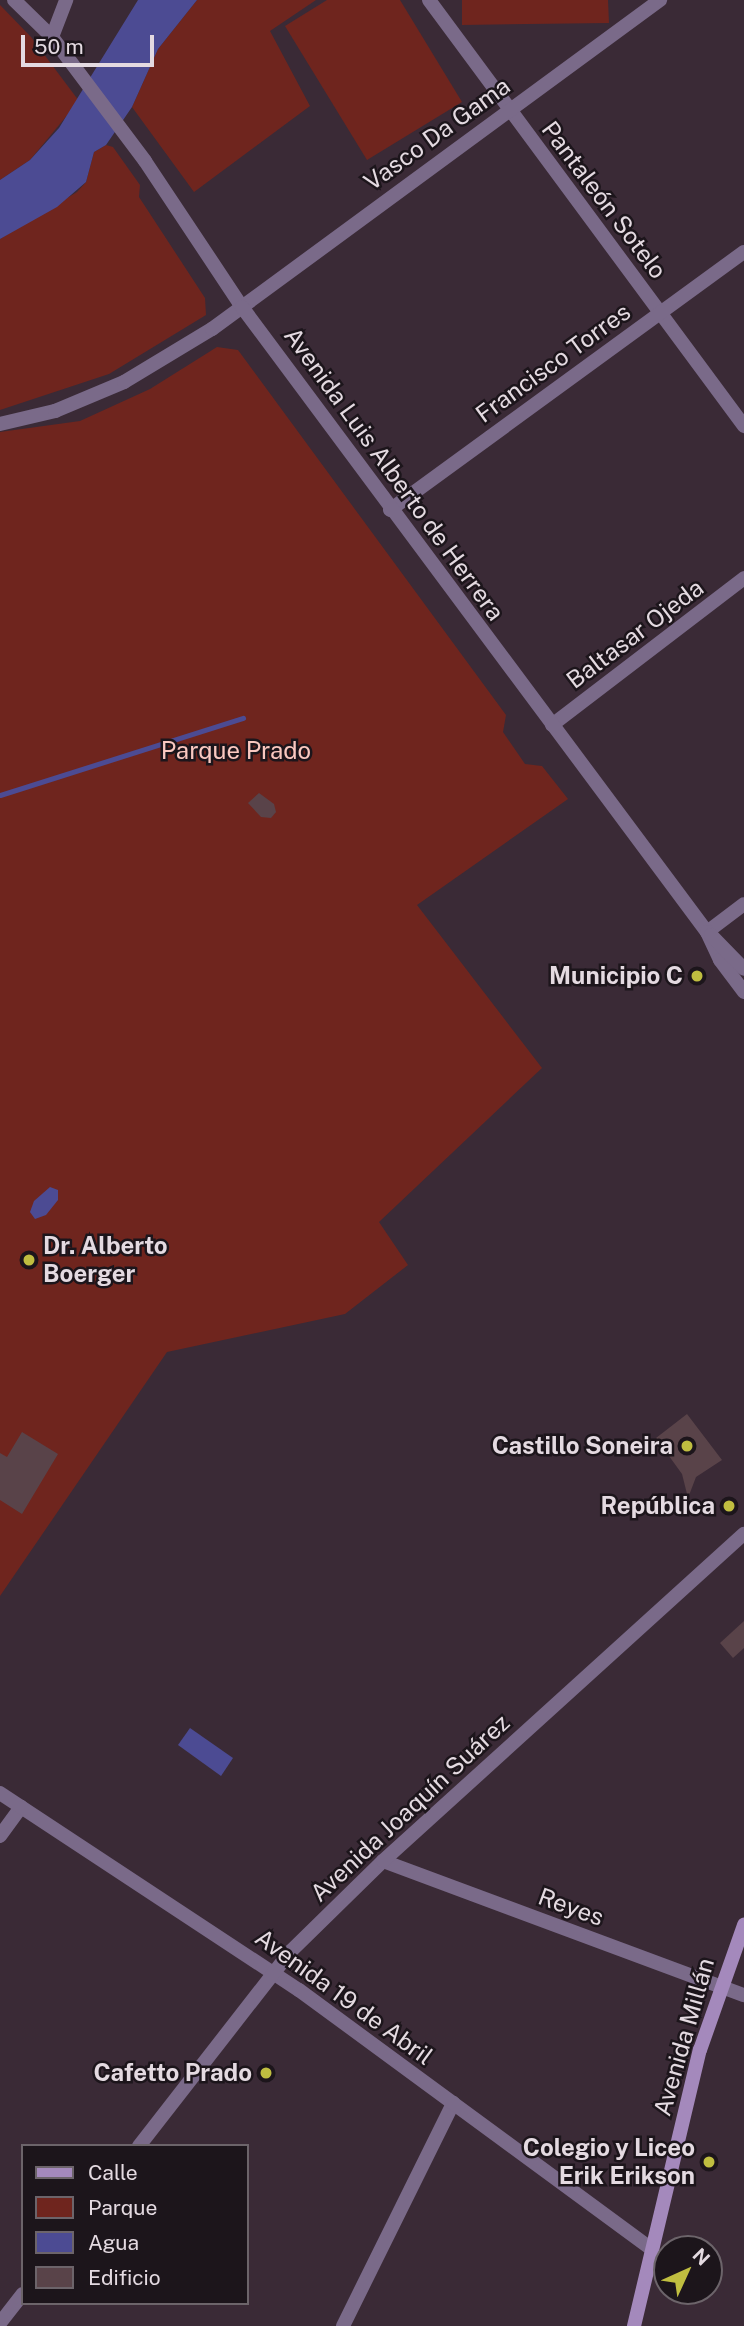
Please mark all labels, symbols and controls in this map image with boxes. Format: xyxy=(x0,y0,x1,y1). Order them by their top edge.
scale bar xyxy=(24,21,158,65)
text: 50 m xyxy=(34,34,84,59)
street label: Vasco Da Gama xyxy=(358,71,516,197)
street label: Pantaleón Sotelo xyxy=(535,116,673,284)
street label: Francisco Torres xyxy=(470,297,636,429)
street label: Avenida Luis Alberto de Herrera xyxy=(278,322,510,626)
street label: Baltasar Ojeda xyxy=(561,573,709,695)
park label: Parque Prado xyxy=(161,737,311,765)
place label: Municipio C xyxy=(549,962,683,990)
marker: Municipio C xyxy=(689,968,705,984)
place label: Dr. Alberto Boerger xyxy=(43,1232,168,1288)
marker: Dr. Alberto Boerger xyxy=(21,1252,37,1268)
place label: Castillo Soneira xyxy=(492,1432,673,1460)
marker: Castillo Soneira xyxy=(679,1438,695,1454)
place label: República xyxy=(601,1492,715,1520)
marker: República xyxy=(721,1498,737,1514)
street label: Avenida Joaquín Suárez xyxy=(305,1708,515,1908)
street label: Reyes xyxy=(534,1882,608,1932)
street label: Avenida 19 de Abril xyxy=(249,1923,439,2071)
street label: Avenida Millán xyxy=(648,1955,720,2119)
place label: Cafetto Prado xyxy=(94,2059,252,2087)
marker: Cafetto Prado xyxy=(258,2065,274,2081)
place label: Colegio y Liceo Erik Erikson xyxy=(522,2134,695,2190)
legend xyxy=(21,2144,248,2305)
marker: Colegio y Liceo Erik Erikson xyxy=(701,2154,717,2170)
text: Calle xyxy=(88,2160,138,2185)
text: Parque xyxy=(88,2195,157,2220)
text: Agua xyxy=(88,2230,139,2255)
north arrow xyxy=(653,2235,723,2305)
text: N xyxy=(688,2244,714,2270)
text: Edificio xyxy=(88,2265,161,2290)

